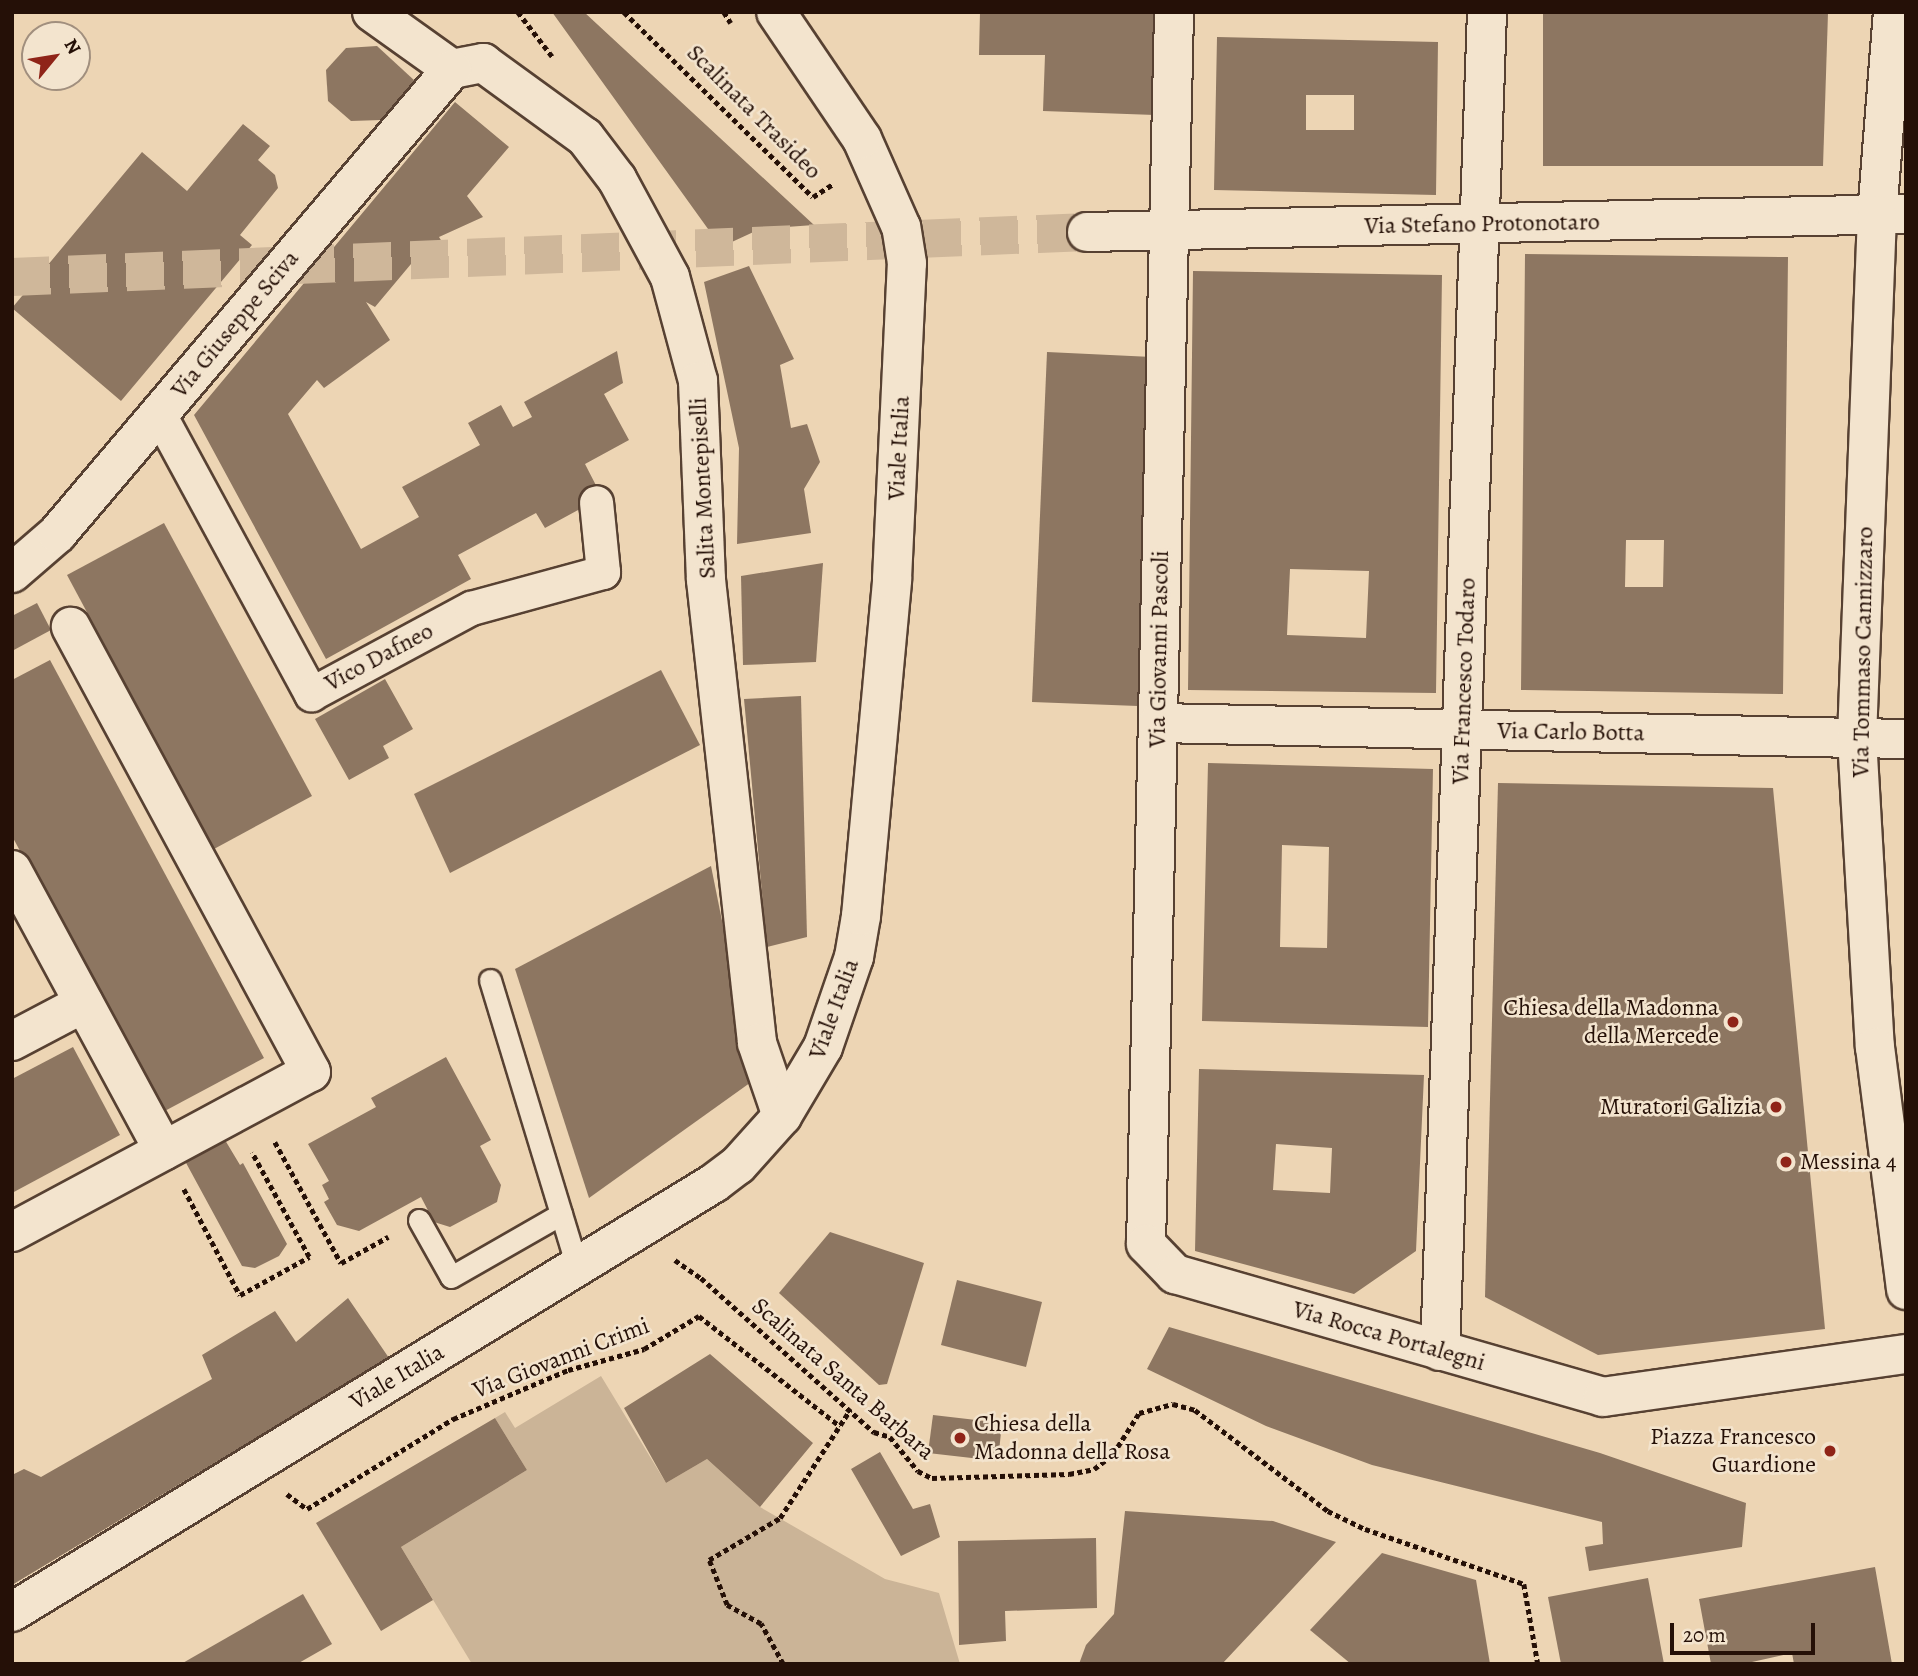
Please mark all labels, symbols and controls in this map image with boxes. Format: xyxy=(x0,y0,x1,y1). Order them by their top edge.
north arrow xyxy=(21,21,91,91)
text: N xyxy=(58,34,87,59)
street label: Scalinata Trasideo xyxy=(681,39,827,185)
street label: Via Stefano Protonotaro xyxy=(1364,208,1600,240)
street label: Via Giuseppe Sciva xyxy=(165,244,305,404)
street label: Viale Italia xyxy=(882,395,916,501)
street label: Salita Montepiselli xyxy=(684,396,722,580)
street label: Via Tommaso Cannizzaro xyxy=(1846,526,1880,778)
street label: Via Giovanni Pascoli xyxy=(1143,550,1175,748)
street label: Via Francesco Todaro xyxy=(1446,577,1482,785)
street label: Vico Dafneo xyxy=(320,616,438,698)
street label: Via Carlo Botta xyxy=(1497,716,1645,748)
street label: Viale Italia xyxy=(803,955,865,1063)
place label: Chiesa della Madonna della Mercede xyxy=(1503,994,1719,1050)
marker: Chiesa della Madonna della Mercede xyxy=(1725,1014,1741,1030)
place label: Muratori Galizia xyxy=(1600,1093,1762,1121)
marker: Muratori Galizia xyxy=(1768,1099,1784,1115)
place label: Messina 4 xyxy=(1800,1148,1897,1176)
marker: Messina 4 xyxy=(1778,1154,1794,1170)
street label: Scalinata Santa Barbara xyxy=(746,1292,940,1466)
street label: Via Rocca Portalegni xyxy=(1290,1295,1488,1377)
street label: Via Giovanni Crimi xyxy=(469,1311,653,1405)
street label: Viale Italia xyxy=(345,1338,449,1416)
place label: Chiesa della Madonna della Rosa xyxy=(974,1410,1170,1466)
place label: Piazza Francesco Guardione xyxy=(1650,1423,1816,1479)
marker: Chiesa della Madonna della Rosa xyxy=(952,1430,968,1446)
marker: Piazza Francesco Guardione xyxy=(1822,1443,1838,1459)
scale bar xyxy=(1673,1610,1818,1654)
text: 20 m xyxy=(1683,1621,1726,1649)

